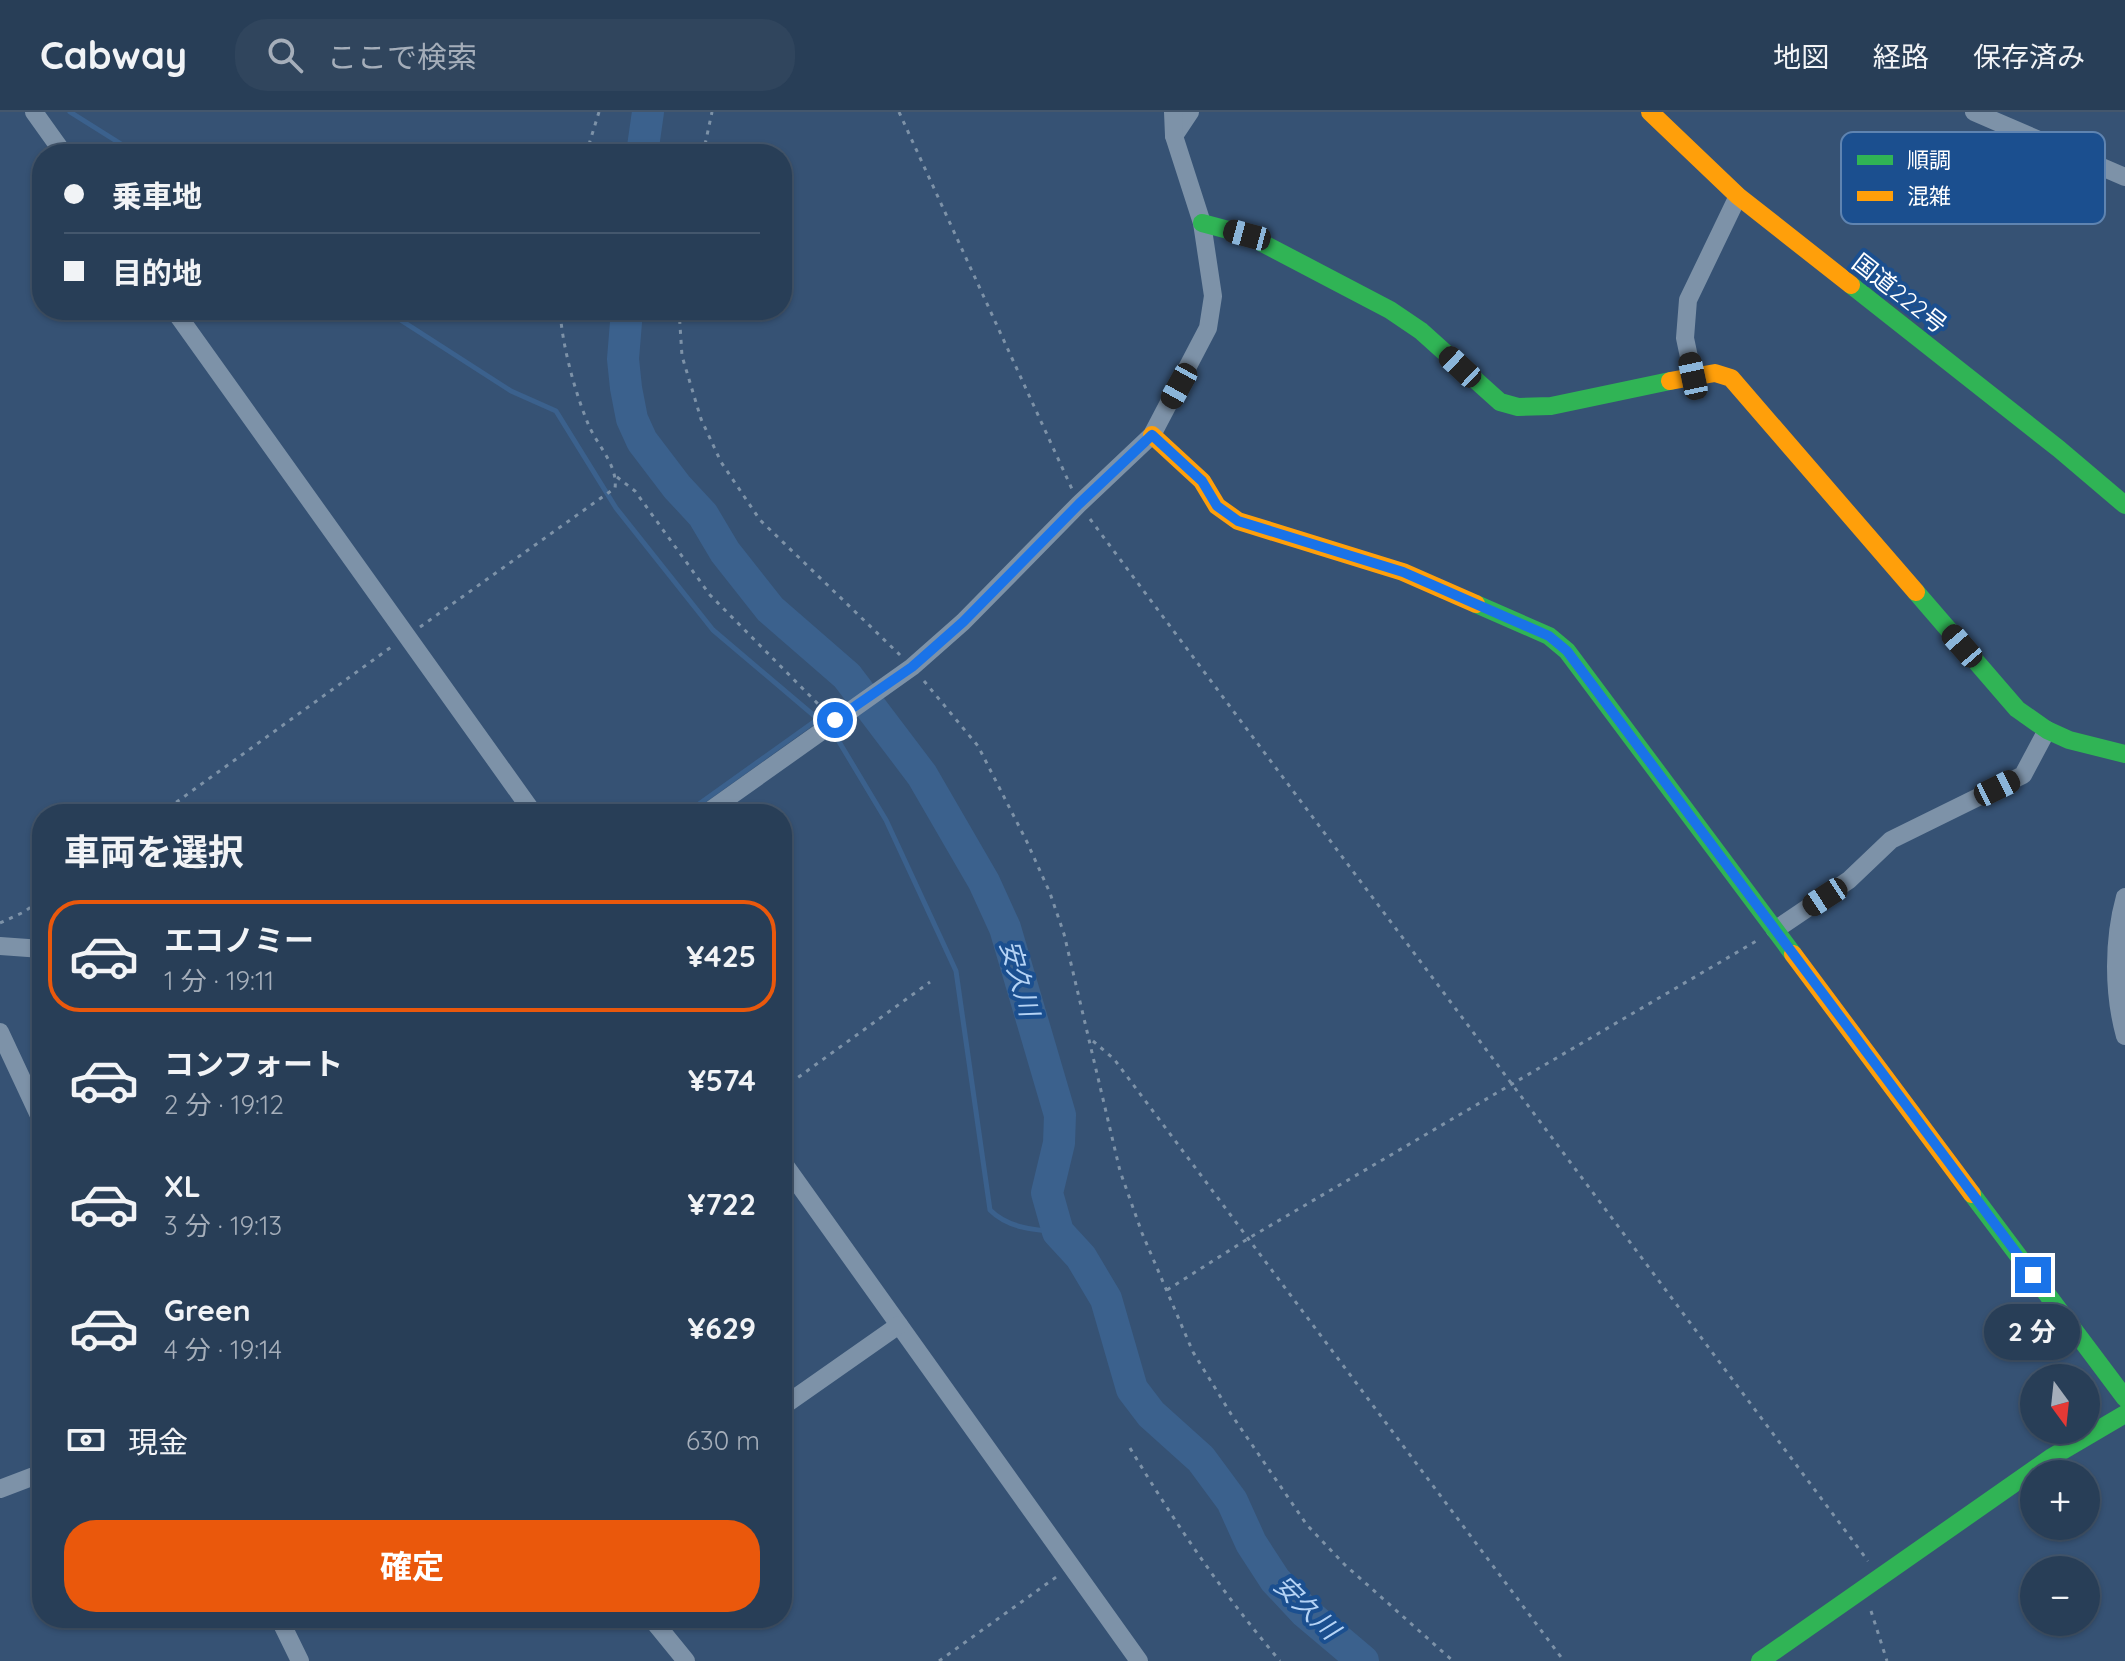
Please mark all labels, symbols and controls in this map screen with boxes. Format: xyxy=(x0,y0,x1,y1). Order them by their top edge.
search box xyxy=(235,19,795,91)
text: Cabway xyxy=(40,31,187,79)
icon: search xyxy=(263,33,307,77)
text: ここで検索 xyxy=(327,38,477,76)
text: 地図 xyxy=(1773,39,1829,74)
text: 経路 xyxy=(1873,39,1929,74)
text: 保存済み xyxy=(1973,39,2085,74)
legend xyxy=(1841,132,2105,224)
text: 順調 xyxy=(1907,146,1951,174)
text: 乗車地 xyxy=(112,177,202,215)
text: 混雑 xyxy=(1907,182,1951,210)
car xyxy=(1221,217,1273,253)
street label: 国道222号 xyxy=(1847,247,1953,339)
text: 目的地 xyxy=(112,254,202,292)
car xyxy=(1434,342,1486,392)
car xyxy=(1676,350,1710,402)
car xyxy=(1157,359,1201,413)
car xyxy=(1937,620,1987,672)
route start xyxy=(817,702,853,738)
car xyxy=(1970,767,2024,809)
text: 車両を選択 xyxy=(64,829,244,874)
car xyxy=(1798,874,1852,920)
icon: car xyxy=(68,920,140,992)
text: エコノミー xyxy=(164,921,314,959)
water label: 安久川 xyxy=(993,936,1047,1023)
text: ¥425 xyxy=(686,937,756,975)
text: 1 分 · 19:11 xyxy=(164,964,274,997)
icon: car xyxy=(68,1044,140,1116)
text: コンフォート xyxy=(164,1045,343,1083)
text: ¥574 xyxy=(688,1061,756,1099)
text: 2 分 · 19:12 xyxy=(164,1088,284,1121)
text: XL xyxy=(164,1167,201,1205)
icon: car xyxy=(68,1168,140,1240)
text: ¥722 xyxy=(688,1185,756,1223)
text: 3 分 · 19:13 xyxy=(164,1209,282,1242)
route end xyxy=(2015,1257,2051,1293)
text: Green xyxy=(164,1291,251,1329)
icon: car xyxy=(68,1292,140,1364)
callout: 2 分 xyxy=(1985,1303,2081,1359)
text: ¥629 xyxy=(687,1309,756,1347)
text: 2 分 xyxy=(2008,1315,2056,1348)
text: 4 分 · 19:14 xyxy=(164,1333,282,1366)
north arrow xyxy=(2020,1364,2100,1444)
map controls xyxy=(2020,1364,2100,1636)
icon: cash xyxy=(64,1418,108,1462)
text: 現金 xyxy=(128,1423,188,1461)
text: 630 m xyxy=(686,1424,760,1457)
button: + xyxy=(2020,1460,2100,1540)
button: 確定 xyxy=(64,1520,760,1612)
button: − xyxy=(2020,1556,2100,1636)
water label: 安久川 xyxy=(1267,1568,1349,1648)

